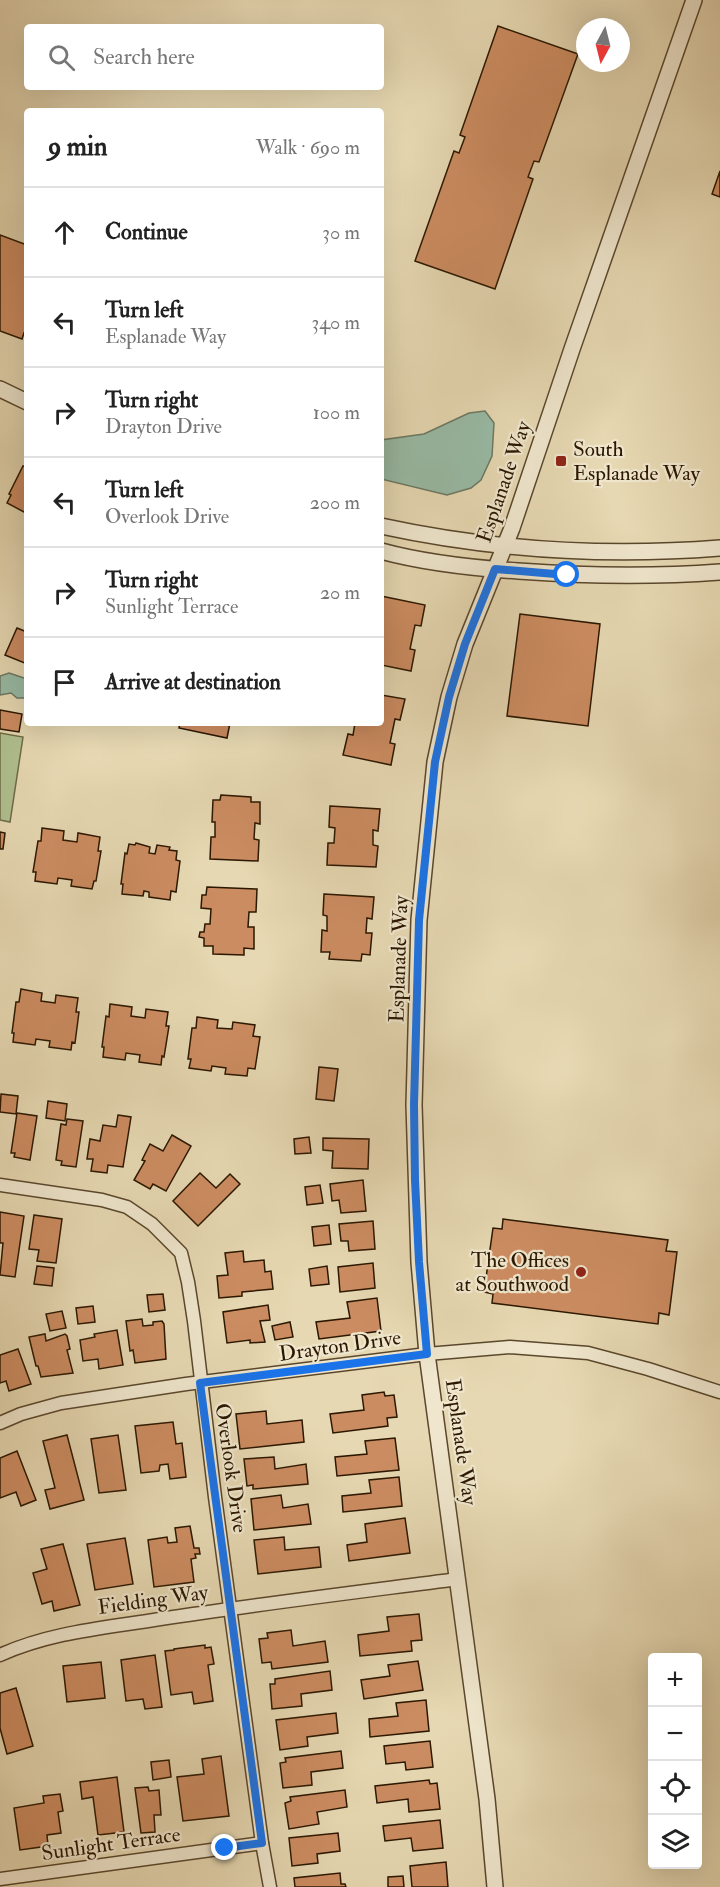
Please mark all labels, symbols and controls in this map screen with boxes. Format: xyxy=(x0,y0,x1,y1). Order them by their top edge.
north arrow xyxy=(576,18,630,72)
search box xyxy=(24,24,384,90)
icon: search xyxy=(45,41,78,74)
text: Search here xyxy=(93,43,195,71)
text: 9 min xyxy=(48,131,107,163)
text: Walk · 690 m xyxy=(256,135,360,160)
icon: ahead xyxy=(48,216,81,249)
text: Continue xyxy=(105,218,188,246)
text: 30 m xyxy=(322,220,360,245)
text: Turn left xyxy=(105,296,184,324)
icon: left xyxy=(48,306,81,339)
text: 340 m xyxy=(312,310,360,335)
text: Esplanade Way xyxy=(105,324,226,349)
text: Turn right xyxy=(105,386,198,414)
icon: right xyxy=(48,396,81,429)
text: 100 m xyxy=(313,400,360,425)
text: Drayton Drive xyxy=(105,414,222,439)
street label: Esplanade Way xyxy=(471,417,538,546)
place label: South Esplanade Way xyxy=(573,436,701,487)
marker: South Esplanade Way xyxy=(554,454,568,468)
text: Turn left xyxy=(105,476,184,504)
icon: left xyxy=(48,486,81,519)
text: 200 m xyxy=(310,490,360,515)
text: Overlook Drive xyxy=(105,504,229,529)
route start xyxy=(553,561,579,587)
text: Turn right xyxy=(105,566,198,594)
icon: right xyxy=(48,576,81,609)
text: 20 m xyxy=(320,580,360,605)
text: Sunlight Terrace xyxy=(105,594,238,619)
icon: arrive xyxy=(48,666,81,699)
text: Arrive at destination xyxy=(105,668,281,696)
street label: Esplanade Way xyxy=(383,894,415,1023)
place label: The Offices at Southwood xyxy=(456,1247,570,1298)
marker: The Offices at Southwood xyxy=(574,1265,588,1279)
street label: Drayton Drive xyxy=(277,1324,403,1368)
street label: Esplanade Way xyxy=(439,1377,483,1508)
street label: Overlook Drive xyxy=(209,1402,253,1535)
street label: Fielding Way xyxy=(96,1579,211,1621)
map controls xyxy=(648,1653,702,1869)
button: + xyxy=(648,1653,702,1707)
button: − xyxy=(648,1707,702,1761)
button: locate xyxy=(648,1761,702,1815)
button: layers xyxy=(648,1815,702,1869)
street label: Sunlight Terrace xyxy=(40,1821,182,1867)
route end xyxy=(211,1834,237,1860)

